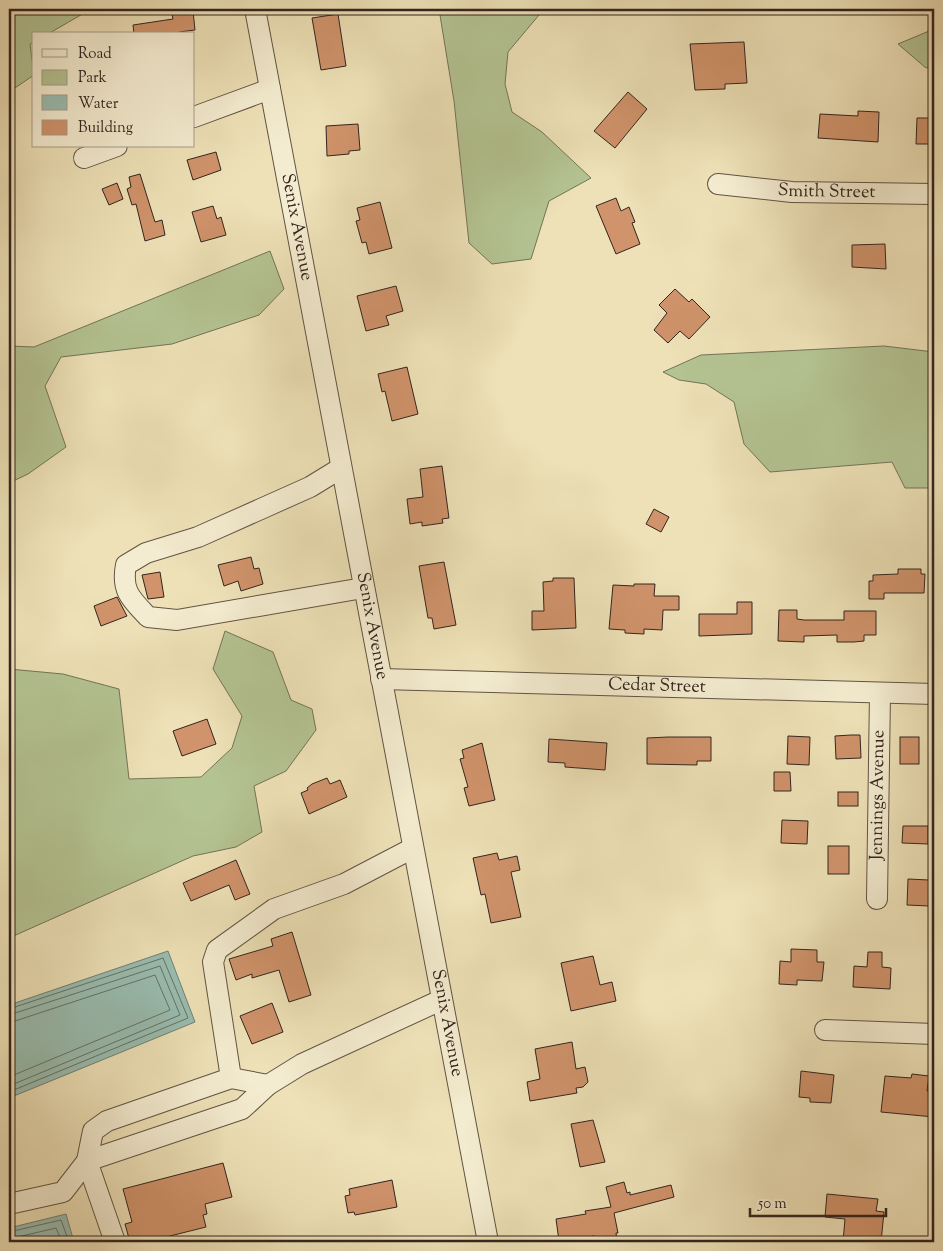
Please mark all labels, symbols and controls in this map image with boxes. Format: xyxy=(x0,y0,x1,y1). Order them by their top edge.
legend xyxy=(32,32,195,148)
text: Road xyxy=(78,44,112,65)
text: Park xyxy=(78,68,107,89)
text: Water xyxy=(78,94,119,115)
text: Building xyxy=(78,118,133,139)
street label: Senix Avenue xyxy=(273,171,319,283)
street label: Smith Street xyxy=(776,178,876,206)
street label: Senix Avenue xyxy=(349,570,394,682)
street label: Cedar Street xyxy=(608,672,706,701)
street label: Jennings Avenue xyxy=(865,730,892,861)
street label: Senix Avenue xyxy=(424,967,470,1079)
scale bar xyxy=(750,1186,887,1218)
text: 50 m xyxy=(757,1194,787,1215)

